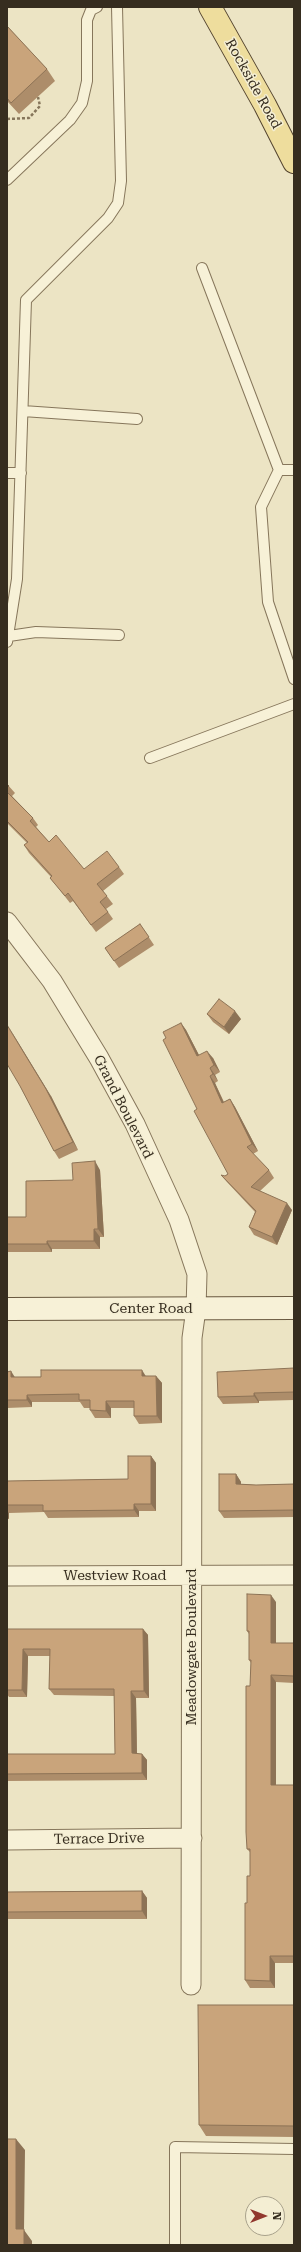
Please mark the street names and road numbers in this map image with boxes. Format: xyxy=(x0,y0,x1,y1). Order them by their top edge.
street label: Rockside Road xyxy=(221,36,285,132)
street label: Grand Boulevard xyxy=(90,1052,156,1162)
street label: Center Road xyxy=(109,1301,193,1317)
street label: Westview Road xyxy=(64,1568,166,1584)
street label: Meadowgate Boulevard xyxy=(184,1568,200,1726)
street label: Terrace Drive xyxy=(54,1830,144,1848)

